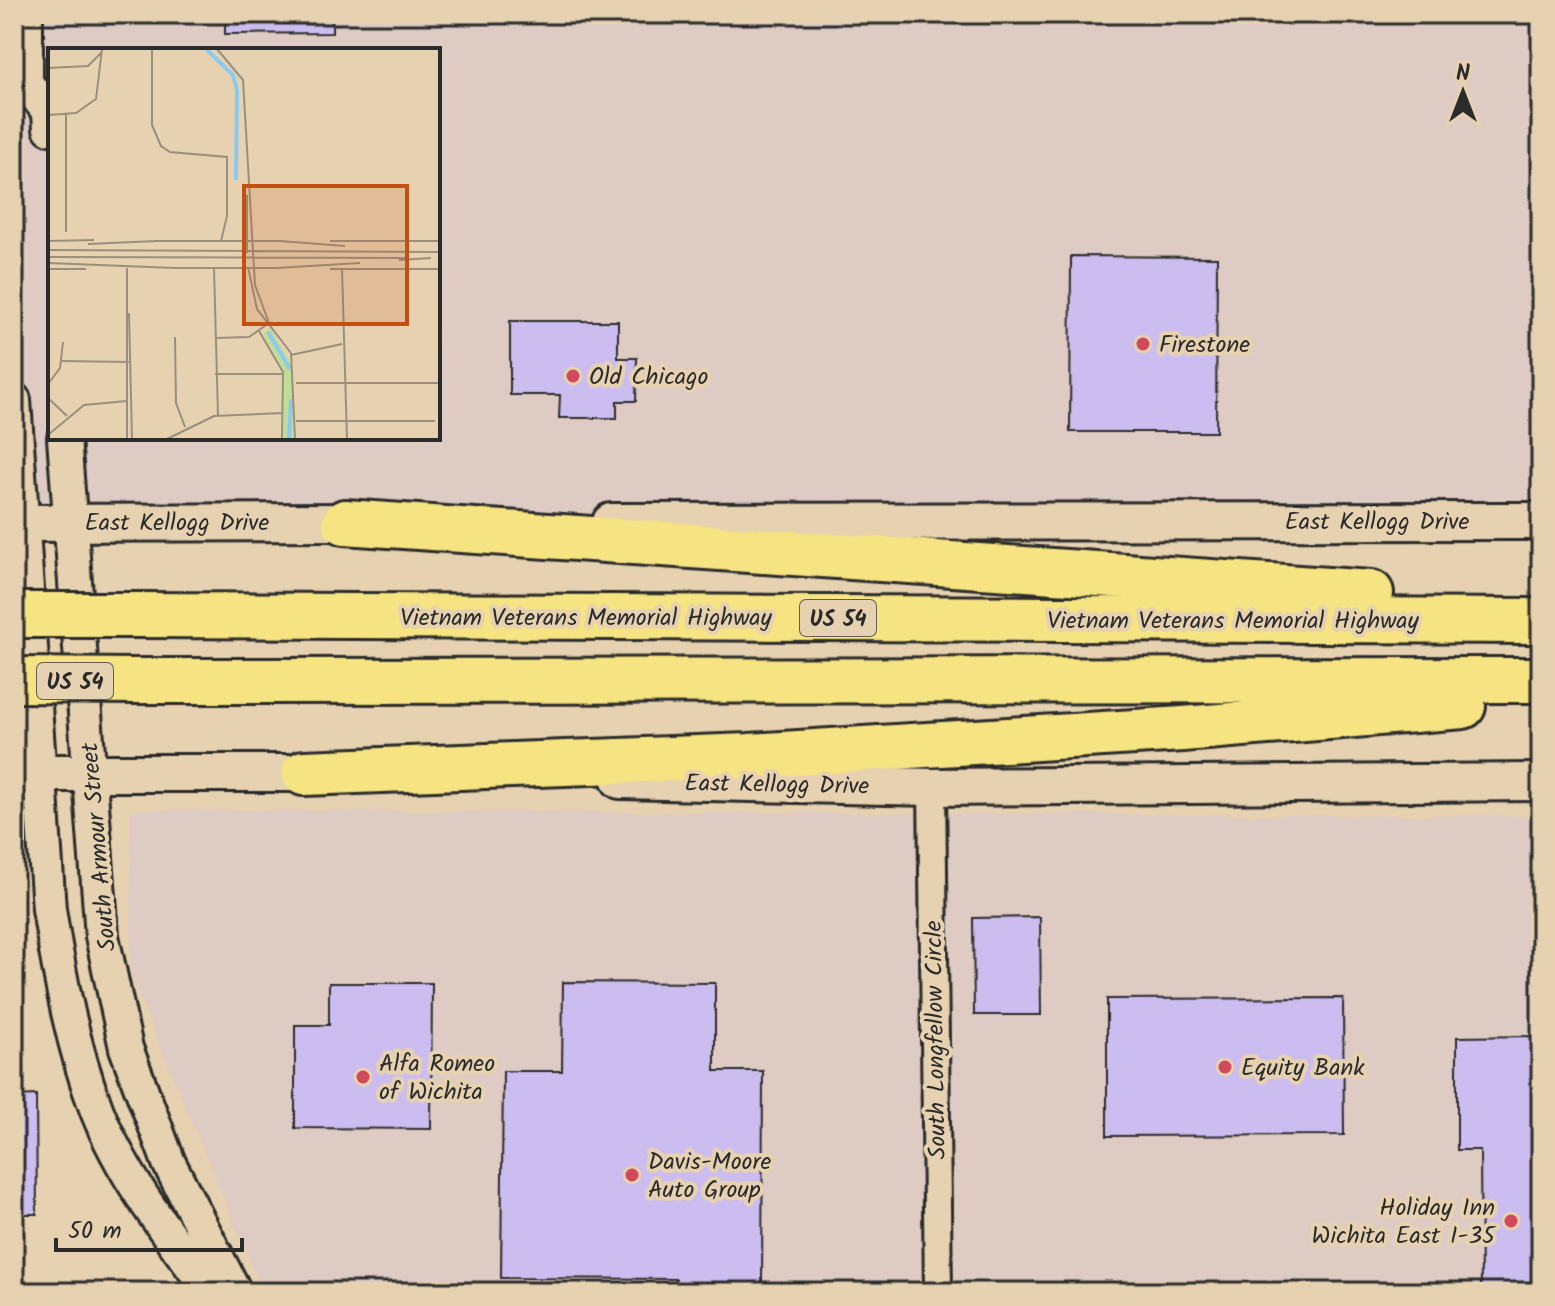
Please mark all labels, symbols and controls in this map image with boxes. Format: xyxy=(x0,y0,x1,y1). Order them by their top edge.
inset map xyxy=(48,48,440,440)
north arrow xyxy=(1423,52,1503,132)
text: N xyxy=(1456,57,1470,92)
place label: Firestone xyxy=(1159,326,1250,365)
marker: Firestone xyxy=(1134,335,1152,353)
place label: Old Chicago xyxy=(589,358,708,397)
marker: Old Chicago xyxy=(564,367,582,385)
street label: East Kellogg Drive xyxy=(1285,503,1469,542)
street label: East Kellogg Drive xyxy=(85,504,269,543)
street label: Vietnam Veterans Memorial Highway xyxy=(400,599,773,638)
road number: US 54 xyxy=(800,600,876,636)
street label: Vietnam Veterans Memorial Highway xyxy=(1047,602,1420,641)
road number: US 54 xyxy=(37,663,113,699)
street label: South Armour Street xyxy=(71,740,128,953)
street label: East Kellogg Drive xyxy=(684,764,870,807)
street label: South Longfellow Circle xyxy=(915,920,958,1160)
place label: Alfa Romeo of Wichita xyxy=(379,1045,495,1112)
place label: Equity Bank xyxy=(1241,1049,1365,1088)
marker: Equity Bank xyxy=(1216,1058,1234,1076)
marker: Alfa Romeo of Wichita xyxy=(354,1068,372,1086)
place label: Davis-Moore Auto Group xyxy=(648,1143,771,1210)
marker: Davis-Moore Auto Group xyxy=(623,1166,641,1184)
place label: Holiday Inn Wichita East I-35 xyxy=(1312,1189,1497,1256)
scale bar xyxy=(56,1202,242,1252)
text: 50 m xyxy=(68,1212,122,1251)
marker: Holiday Inn Wichita East I-35 xyxy=(1502,1212,1520,1230)

